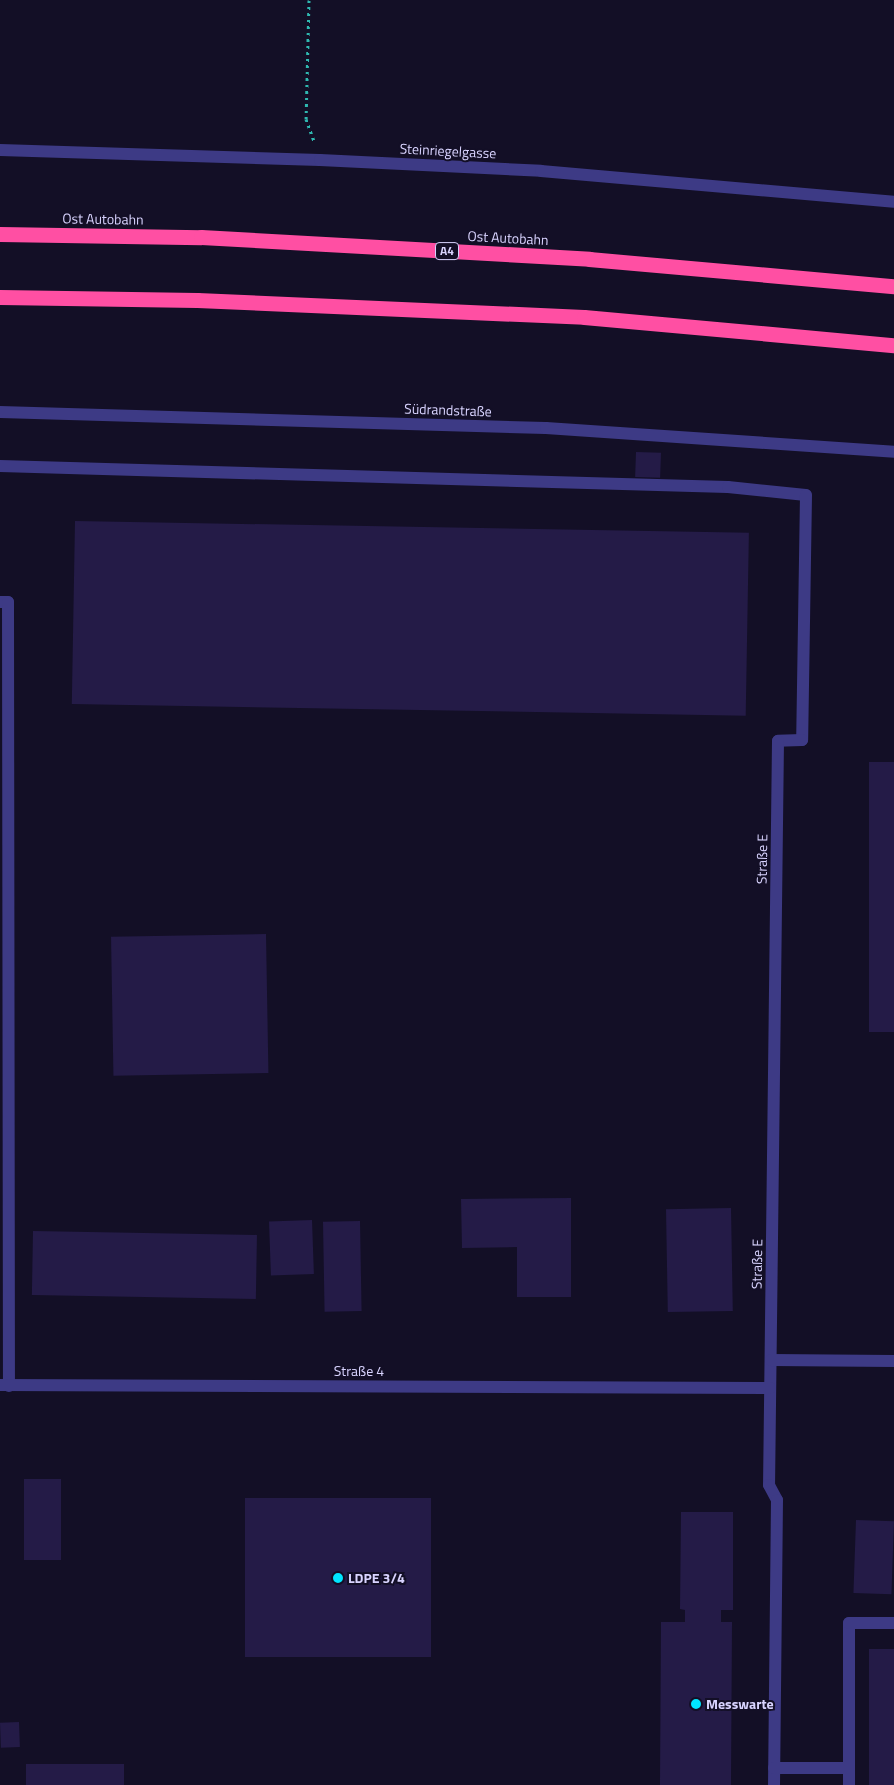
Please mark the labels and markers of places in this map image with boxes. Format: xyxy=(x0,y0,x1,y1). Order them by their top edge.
place label: LDPE 3/4 xyxy=(348,1570,405,1586)
marker: LDPE 3/4 xyxy=(332,1572,344,1584)
place label: Messwarte xyxy=(706,1696,774,1712)
marker: Messwarte xyxy=(690,1698,702,1710)

